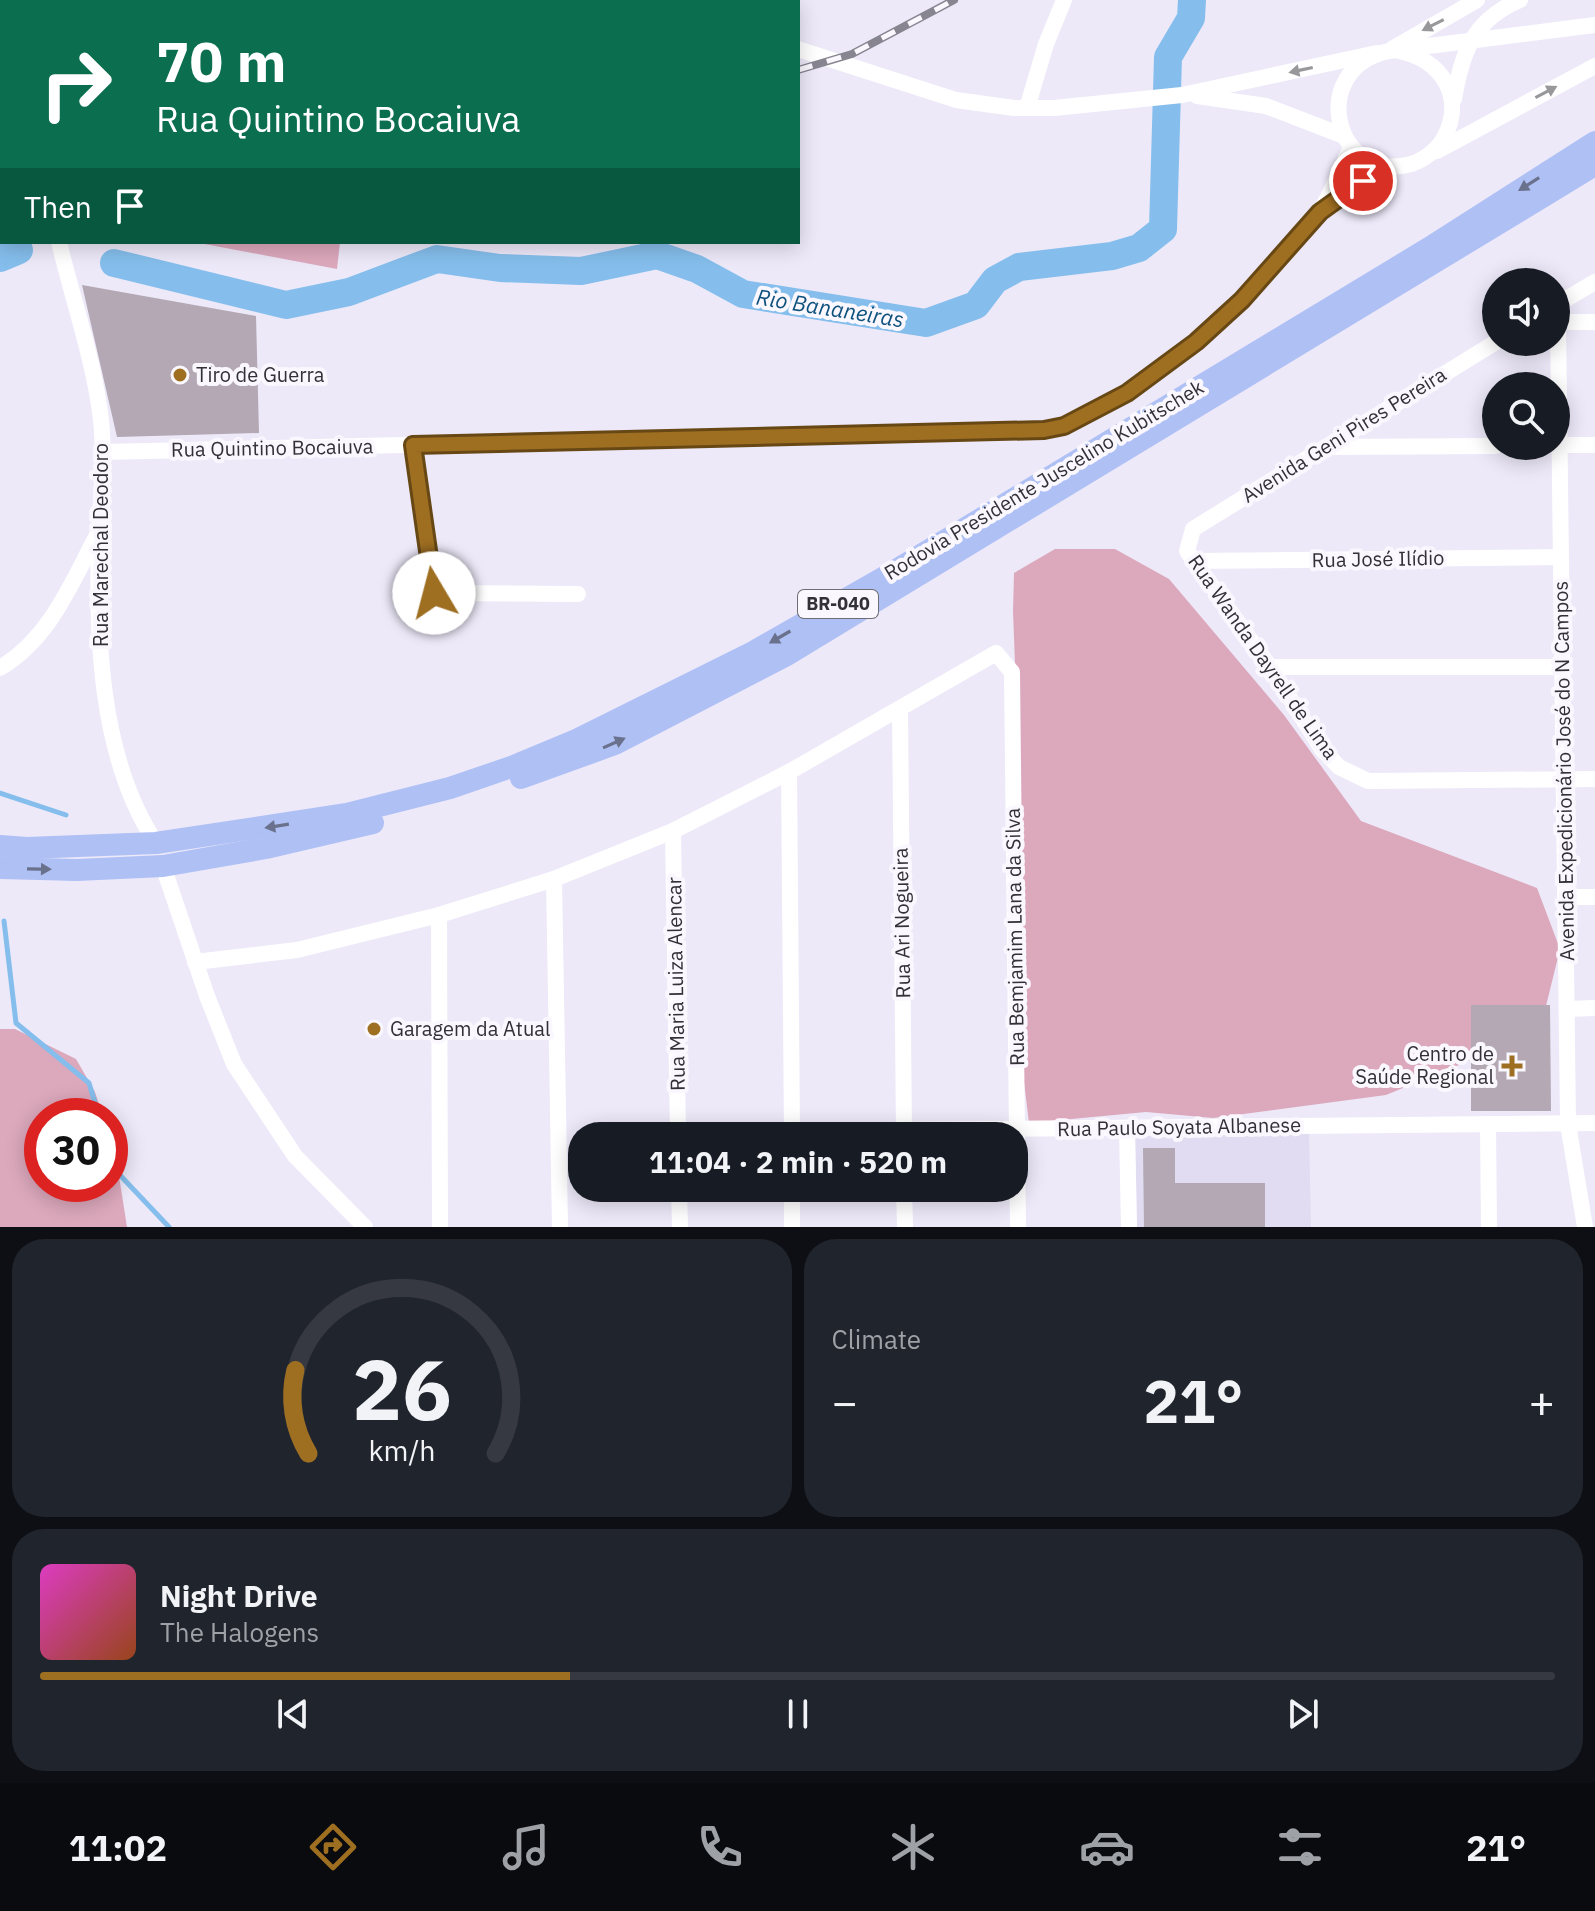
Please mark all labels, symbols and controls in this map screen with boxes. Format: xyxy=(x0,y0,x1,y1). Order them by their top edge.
one-way arrow xyxy=(1421,19,1444,32)
text: 70 m xyxy=(156,25,286,97)
icon: right xyxy=(24,32,128,136)
one-way arrow xyxy=(1288,64,1313,77)
one-way arrow xyxy=(1535,86,1558,99)
text: Rua Quintino Bocaiuva xyxy=(156,95,520,142)
pin xyxy=(1329,147,1397,215)
icon: arrive xyxy=(1341,159,1385,203)
one-way arrow xyxy=(1518,176,1540,190)
icon: arrive xyxy=(108,184,152,228)
text: Then xyxy=(24,187,92,226)
map controls xyxy=(1482,268,1570,460)
button: sound xyxy=(1482,268,1570,356)
water label: Rio Bananeiras xyxy=(754,282,906,333)
street label: Avenida Geni Pires Pereira xyxy=(1236,360,1451,509)
place label: Tiro de Guerra xyxy=(196,361,325,388)
marker: Tiro de Guerra xyxy=(171,366,189,384)
button: search xyxy=(1482,372,1570,460)
street label: Rodovia Presidente Juscelino Kubitschek xyxy=(879,373,1209,586)
street label: Rua Quintino Bocaiuva xyxy=(171,432,374,463)
street label: Rua Marechal Deodoro xyxy=(87,443,114,647)
street label: Rua José Ilídio xyxy=(1311,544,1445,573)
street label: Rua Wanda Dayrell de Lima xyxy=(1182,549,1345,765)
position arrow xyxy=(392,551,476,635)
street label: Avenida Expedicionário José do N Campos xyxy=(1547,581,1580,961)
road number: BR-040 xyxy=(798,590,878,618)
one-way arrow xyxy=(768,630,791,644)
one-way arrow xyxy=(602,737,625,750)
street label: Rua Bemjamim Lana da Silva xyxy=(999,807,1030,1066)
one-way arrow xyxy=(264,820,289,833)
street label: Rua Ari Nogueira xyxy=(887,847,916,999)
one-way arrow xyxy=(27,863,52,876)
street label: Rua Maria Luiza Alencar xyxy=(660,877,691,1091)
place label: Garagem da Atual xyxy=(390,1015,550,1042)
marker: Garagem da Atual xyxy=(365,1020,383,1038)
place label: Centro de Saúde Regional xyxy=(1355,1040,1494,1090)
marker: Centro de Saúde Regional xyxy=(1501,1055,1523,1077)
speed limit sign: 30 xyxy=(24,1098,128,1202)
street label: Rua Paulo Soyata Albanese xyxy=(1057,1111,1301,1142)
text: 11:04 · 2 min · 520 m xyxy=(649,1142,947,1181)
text: Climate xyxy=(832,1322,921,1356)
text: 26 xyxy=(352,1335,452,1443)
text: 21° xyxy=(1143,1361,1243,1440)
text: − xyxy=(832,1373,858,1430)
text: + xyxy=(1529,1373,1555,1430)
text: km/h xyxy=(368,1432,435,1469)
text: Night Drive xyxy=(160,1576,318,1615)
text: The Halogens xyxy=(160,1615,319,1649)
icon: previous xyxy=(271,1692,315,1736)
icon: pause xyxy=(776,1692,820,1736)
icon: next xyxy=(1281,1692,1325,1736)
icon: directions xyxy=(305,1819,361,1875)
icon: music xyxy=(498,1819,554,1875)
icon: phone xyxy=(692,1819,748,1875)
icon: climate xyxy=(885,1819,941,1875)
icon: car xyxy=(1079,1819,1135,1875)
icon: filters xyxy=(1272,1819,1328,1875)
text: 11:02 xyxy=(69,1824,167,1871)
text: 21° xyxy=(1466,1824,1526,1871)

